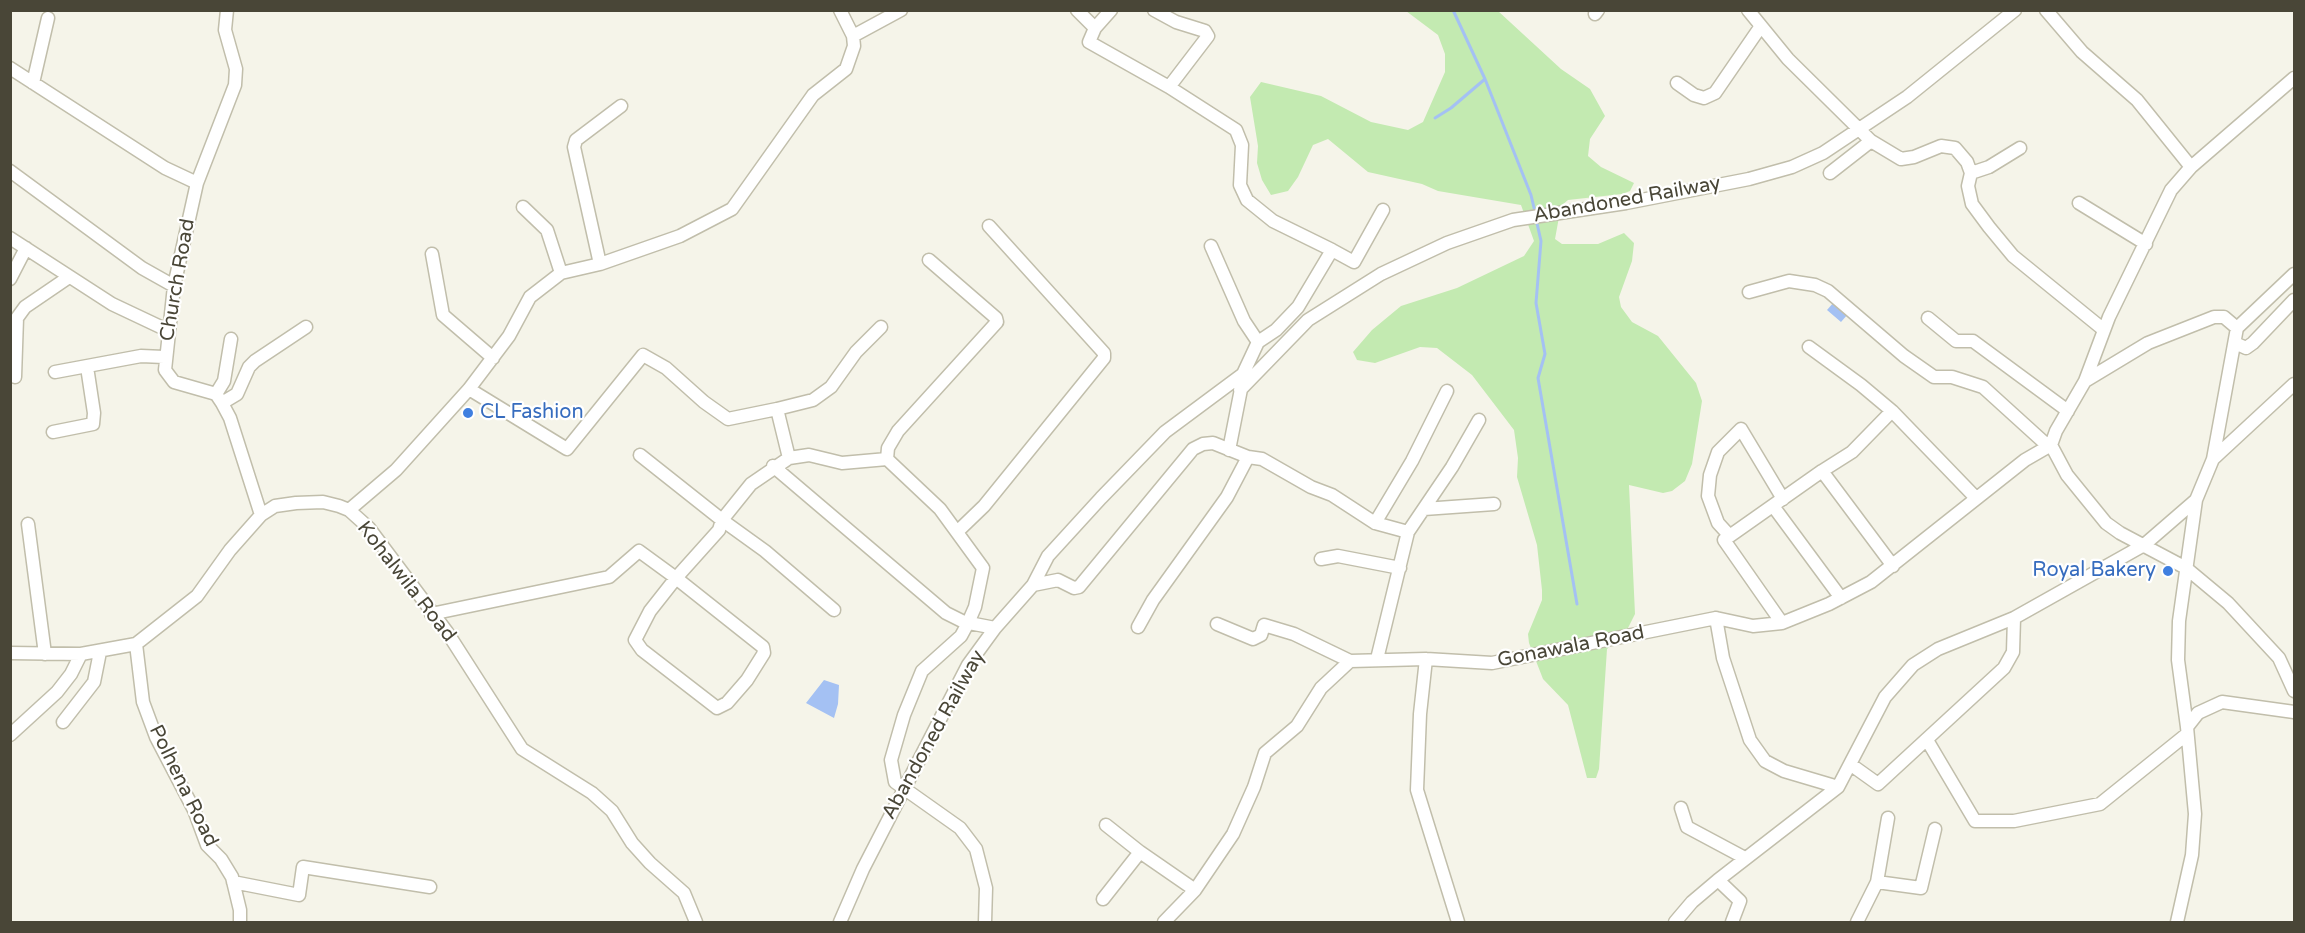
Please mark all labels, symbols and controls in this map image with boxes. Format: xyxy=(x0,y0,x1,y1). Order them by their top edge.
street label: Abandoned Railway xyxy=(1531,172,1723,228)
street label: Church Road xyxy=(155,217,201,343)
place label: CL Fashion xyxy=(480,401,584,425)
marker: CL Fashion xyxy=(461,406,475,420)
street label: Kohalwila Road xyxy=(351,517,461,647)
place label: Royal Bakery xyxy=(2032,559,2156,583)
marker: Royal Bakery xyxy=(2161,564,2175,578)
street label: Gonawala Road xyxy=(1495,621,1647,673)
street label: Abandoned Railway xyxy=(877,646,991,824)
street label: Polhena Road xyxy=(143,721,223,851)

